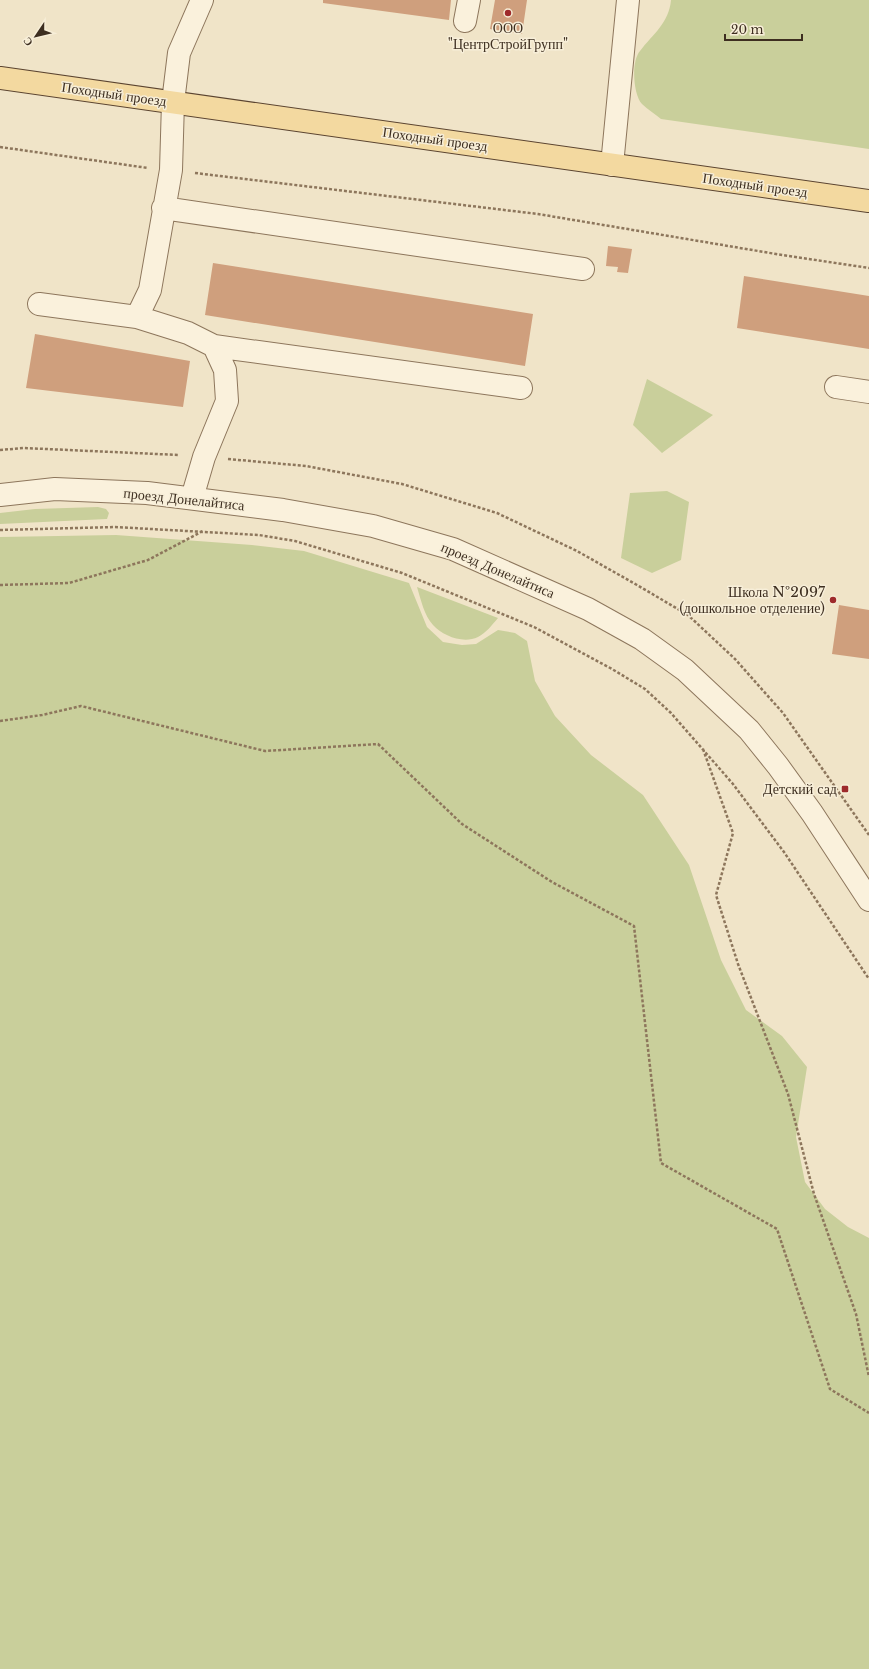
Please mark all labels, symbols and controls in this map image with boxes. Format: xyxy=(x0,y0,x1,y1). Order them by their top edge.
marker: ООО "ЦентрСтройГрупп" xyxy=(503,8,513,18)
north arrow xyxy=(16,16,56,56)
scale bar xyxy=(725,16,802,42)
place label: ООО "ЦентрСтройГрупп" xyxy=(448,19,568,53)
text: 20 m xyxy=(731,22,763,37)
text: С xyxy=(20,34,36,49)
street label: Походный проезд xyxy=(60,78,168,110)
street label: Походный проезд xyxy=(381,123,489,155)
street label: Походный проезд xyxy=(701,169,809,201)
street label: проезд Донелайтиса xyxy=(123,484,246,514)
street label: проезд Донелайтиса xyxy=(439,538,558,602)
place label: Школа №2097 (дошкольное отделение) xyxy=(679,583,826,617)
marker: Школа №2097 (дошкольное отделение) xyxy=(828,595,838,605)
place label: Детский сад xyxy=(763,780,837,798)
marker: Детский сад xyxy=(840,784,850,794)

